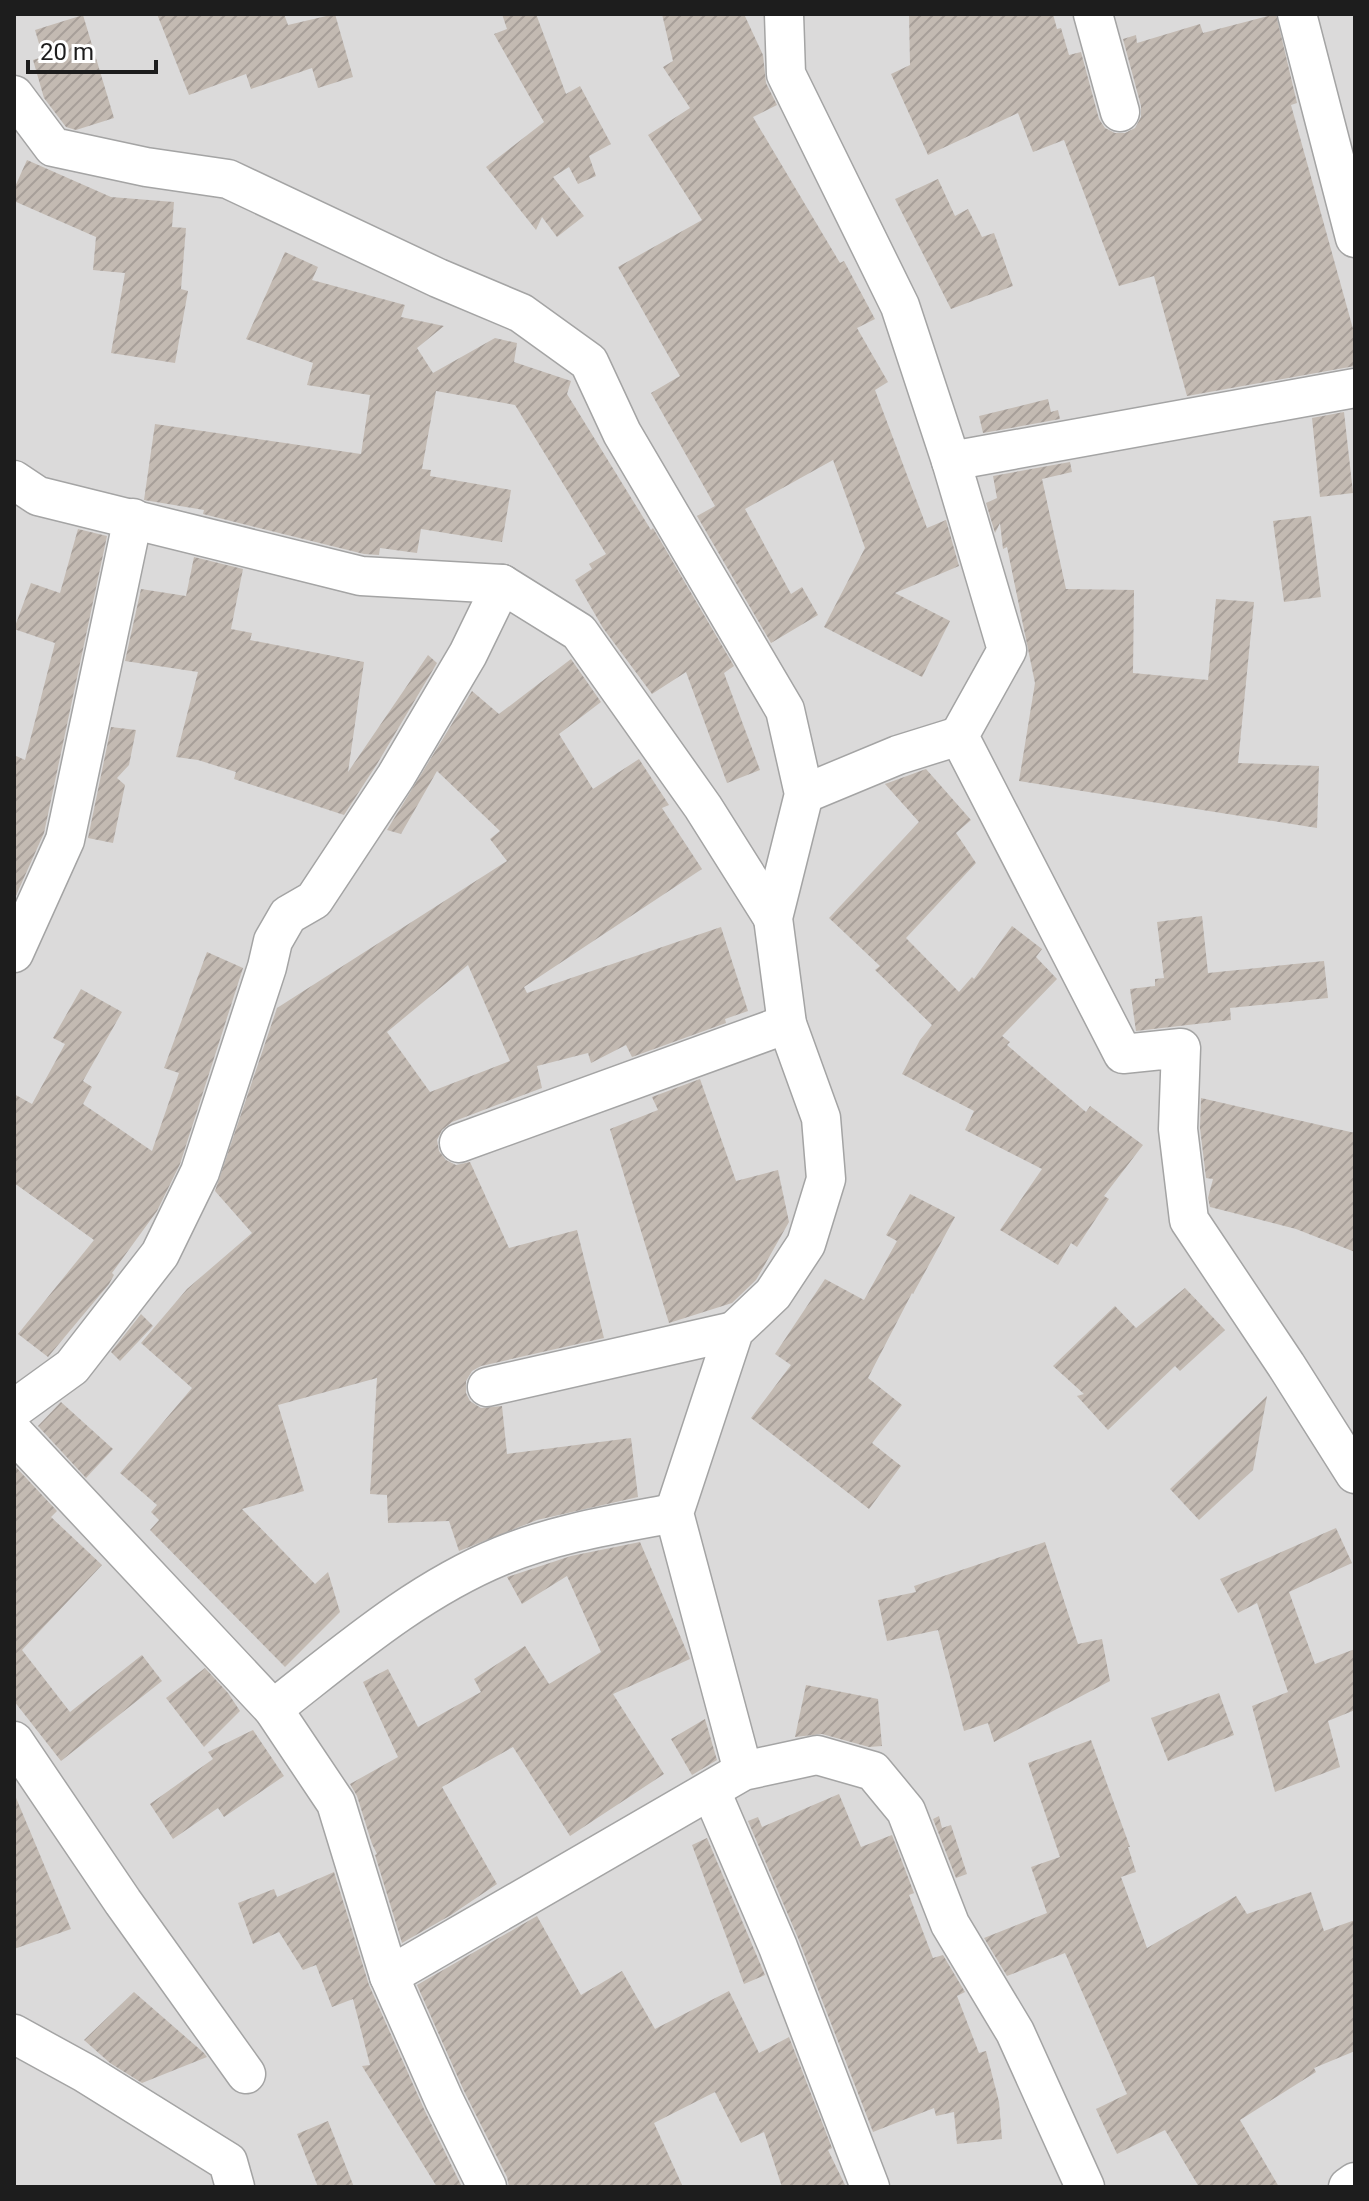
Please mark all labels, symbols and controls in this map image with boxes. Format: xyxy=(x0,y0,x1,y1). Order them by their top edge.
scale bar xyxy=(28,24,156,74)
text: 20 m xyxy=(40,38,94,66)

